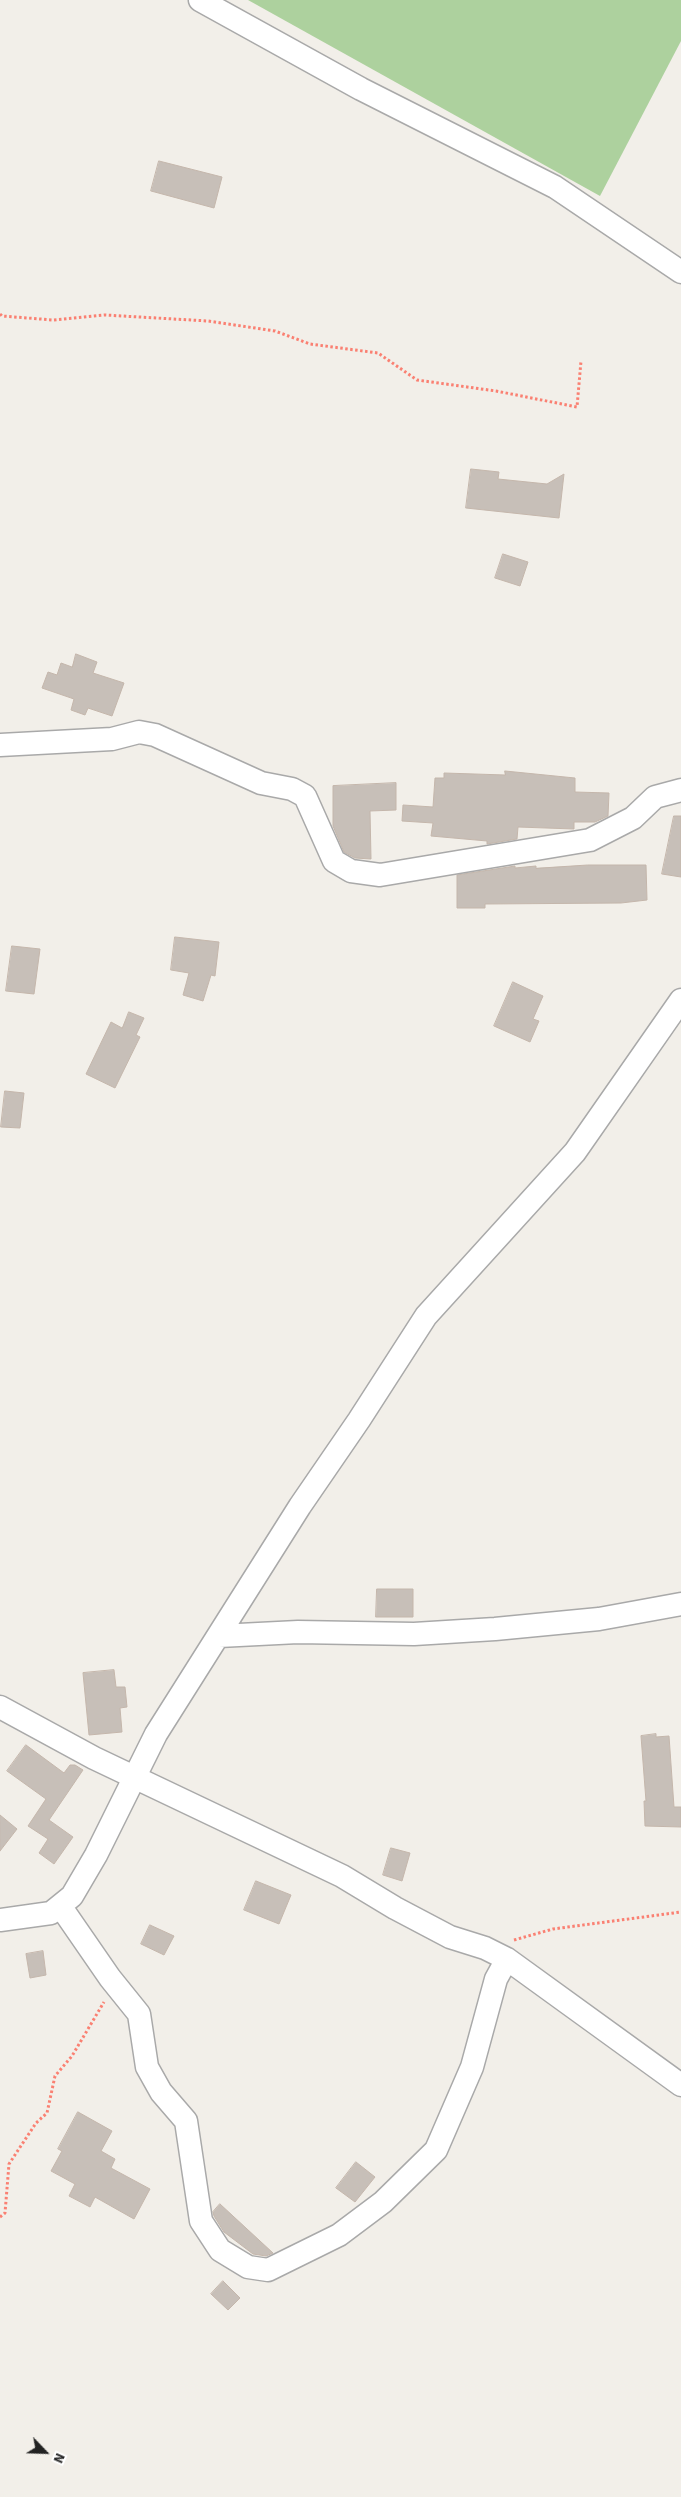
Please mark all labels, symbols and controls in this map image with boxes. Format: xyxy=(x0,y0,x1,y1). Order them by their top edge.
north arrow xyxy=(20,2427,70,2477)
text: N xyxy=(48,2450,70,2466)

